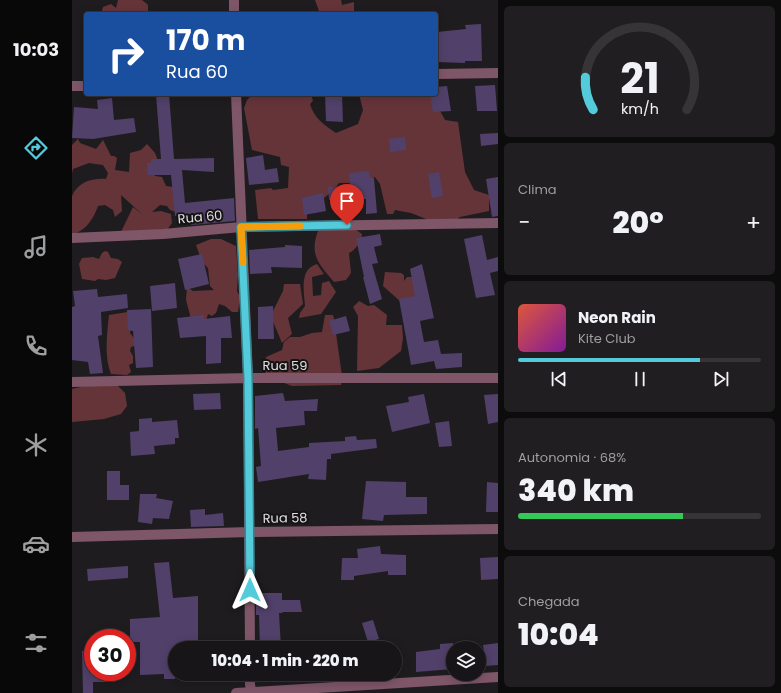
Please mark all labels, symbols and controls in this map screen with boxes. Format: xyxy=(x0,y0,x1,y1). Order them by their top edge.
text: 170 m xyxy=(166,21,245,60)
icon: right xyxy=(100,28,152,80)
text: 10:03 xyxy=(13,37,59,62)
text: 21 xyxy=(620,49,659,108)
text: Rua 60 xyxy=(166,59,228,84)
text: km/h xyxy=(620,98,659,118)
icon: directions xyxy=(22,134,50,162)
text: Clima xyxy=(518,180,557,199)
pin xyxy=(330,184,364,225)
icon: arrive xyxy=(336,190,358,212)
text: 20° xyxy=(612,201,664,244)
street label: Rua 60 xyxy=(177,206,223,228)
text: − xyxy=(518,207,530,238)
text: + xyxy=(746,207,761,238)
icon: music xyxy=(22,233,50,261)
text: Neon Rain xyxy=(578,307,656,328)
text: Kite Club xyxy=(578,329,636,348)
icon: phone xyxy=(22,332,50,360)
street label: Rua 59 xyxy=(263,356,307,375)
icon: previous xyxy=(548,368,570,390)
icon: pause xyxy=(629,368,651,390)
icon: next xyxy=(710,368,732,390)
icon: climate xyxy=(22,431,50,459)
text: Autonomia · 68% xyxy=(518,448,626,467)
text: 340 km xyxy=(518,469,634,512)
street label: Rua 58 xyxy=(262,508,308,528)
icon: car xyxy=(22,530,50,558)
position arrow xyxy=(229,569,271,611)
text: Chegada xyxy=(518,592,580,611)
text: 10:04 xyxy=(518,613,599,656)
icon: filters xyxy=(22,629,50,657)
speed limit sign: 30 xyxy=(84,629,136,681)
map controls xyxy=(446,641,486,681)
button: layers xyxy=(446,641,486,681)
text: 10:04 · 1 min · 220 m xyxy=(212,650,358,671)

